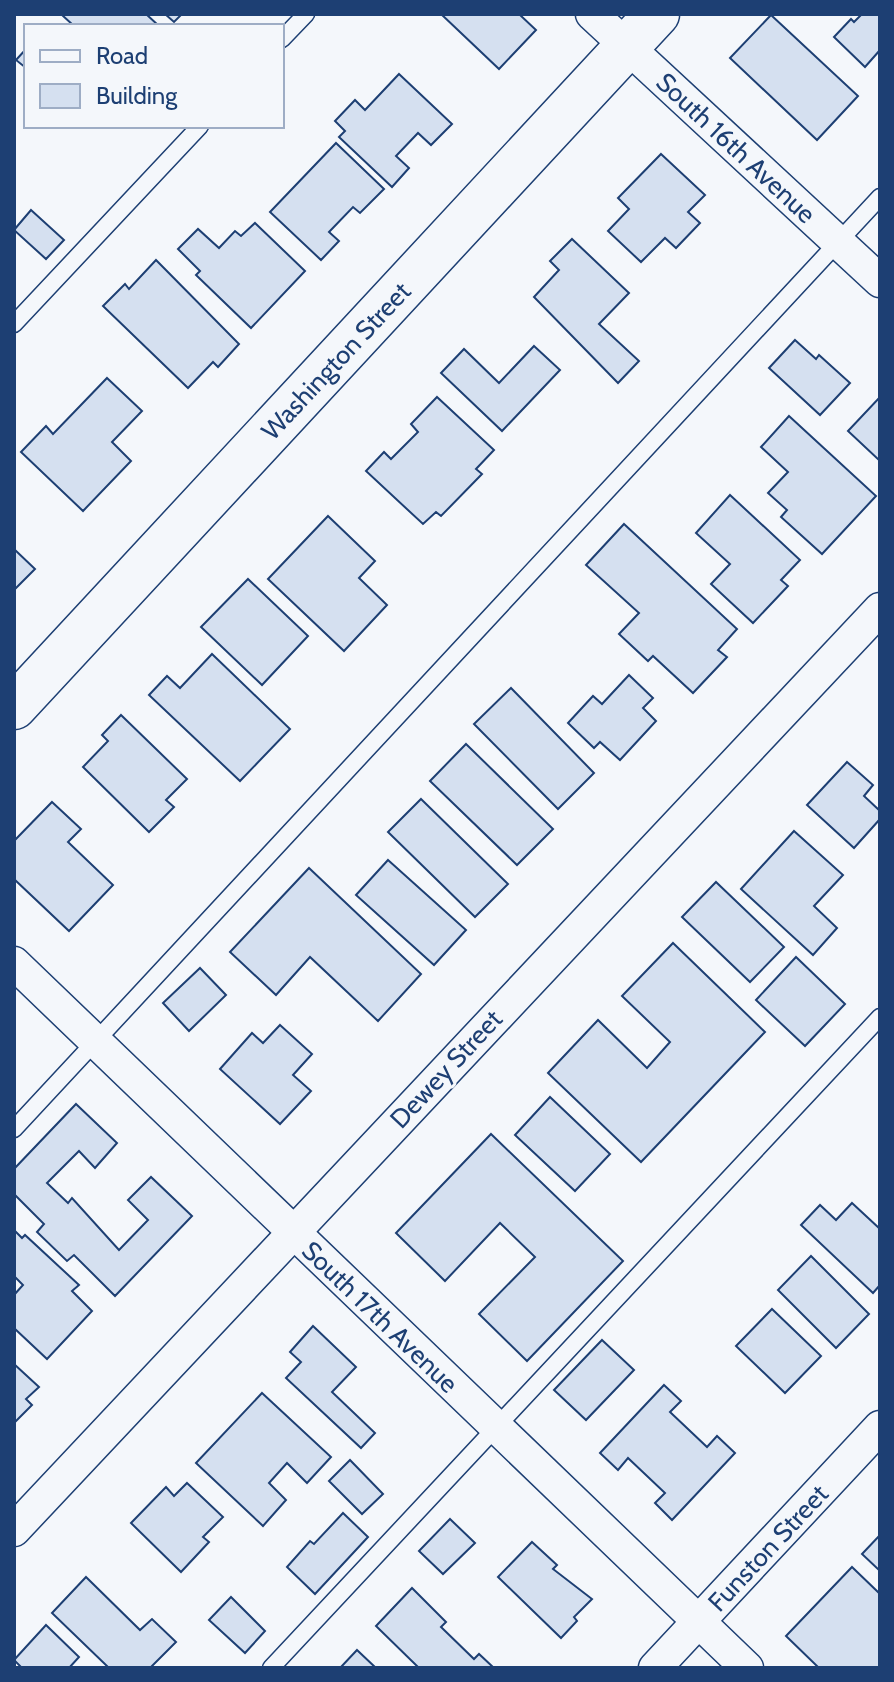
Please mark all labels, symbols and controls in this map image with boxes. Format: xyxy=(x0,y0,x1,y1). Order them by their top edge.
legend xyxy=(24,24,284,128)
text: Road xyxy=(96,41,148,70)
street label: South 16th Avenue xyxy=(650,66,822,230)
text: Building xyxy=(96,81,178,110)
street label: Washington Street xyxy=(255,275,417,447)
street label: Dewey Street xyxy=(383,1003,509,1135)
street label: South 17th Avenue xyxy=(295,1234,465,1400)
street label: Funston Street xyxy=(701,1478,835,1618)

